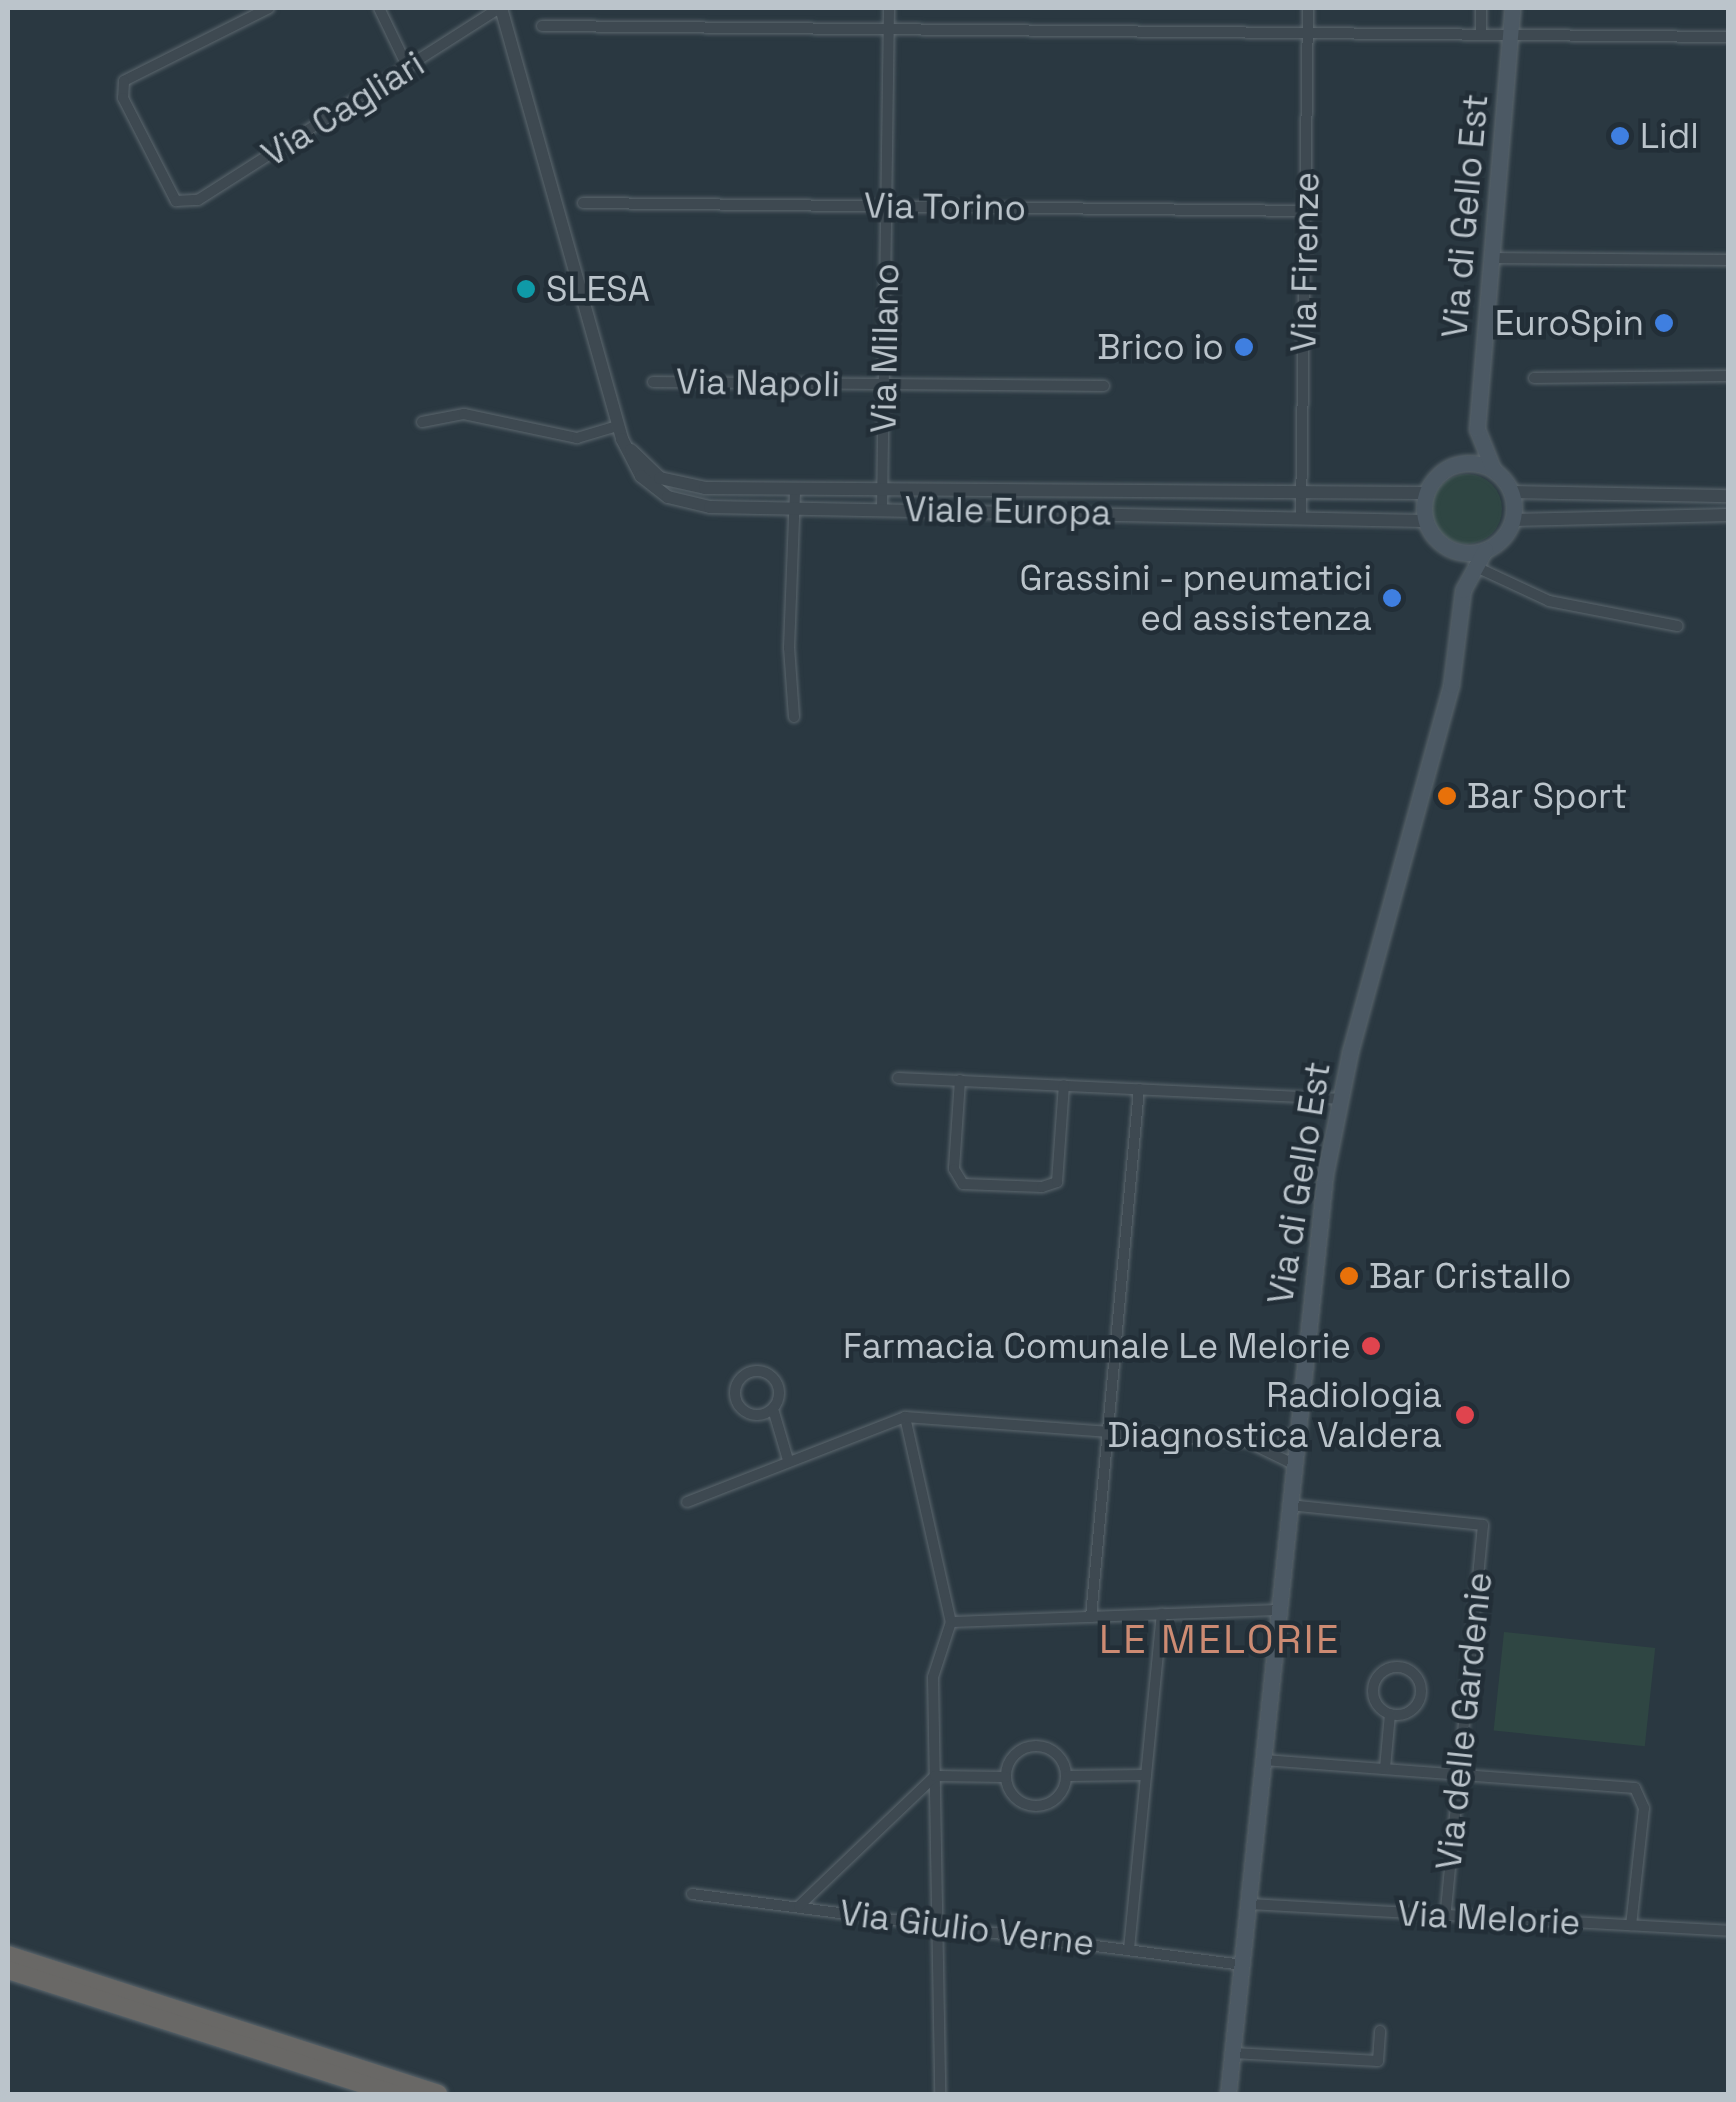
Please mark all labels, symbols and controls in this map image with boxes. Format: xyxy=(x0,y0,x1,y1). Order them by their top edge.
street label: Via Cagliari xyxy=(254,43,432,175)
street label: Via di Gello Est xyxy=(1433,92,1497,340)
place label: Lidl xyxy=(1640,115,1699,157)
marker: Lidl xyxy=(1609,125,1631,147)
street label: Via Firenze xyxy=(1282,172,1328,352)
street label: Via Torino xyxy=(863,185,1027,229)
street label: Via Milano xyxy=(863,263,907,433)
place label: SLESA xyxy=(546,268,650,310)
marker: SLESA xyxy=(515,278,537,300)
place label: EuroSpin xyxy=(1495,302,1644,344)
marker: EuroSpin xyxy=(1653,312,1675,334)
place label: Brico io xyxy=(1097,326,1224,368)
marker: Brico io xyxy=(1233,336,1255,358)
street label: Via Napoli xyxy=(676,361,840,405)
street label: Viale Europa xyxy=(904,488,1112,534)
place label: Grassini - pneumatici ed assistenza xyxy=(1017,557,1372,639)
marker: Grassini - pneumatici ed assistenza xyxy=(1381,587,1403,609)
place label: Bar Sport xyxy=(1467,775,1627,817)
marker: Bar Sport xyxy=(1436,785,1458,807)
street label: Via di Gello Est xyxy=(1259,1059,1339,1307)
place label: Bar Cristallo xyxy=(1369,1255,1572,1297)
marker: Bar Cristallo xyxy=(1338,1265,1360,1287)
place label: Farmacia Comunale Le Melorie xyxy=(843,1325,1351,1367)
marker: Farmacia Comunale Le Melorie xyxy=(1360,1335,1382,1357)
place label: Radiologia Diagnostica Valdera xyxy=(1107,1374,1442,1456)
marker: Radiologia Diagnostica Valdera xyxy=(1452,1402,1478,1428)
street label: Via delle Gardenie xyxy=(1427,1570,1501,1872)
district label: LE MELORIE xyxy=(1099,1616,1341,1664)
street label: Via Giulio Verne xyxy=(837,1892,1097,1964)
street label: Via Melorie xyxy=(1397,1892,1581,1944)

